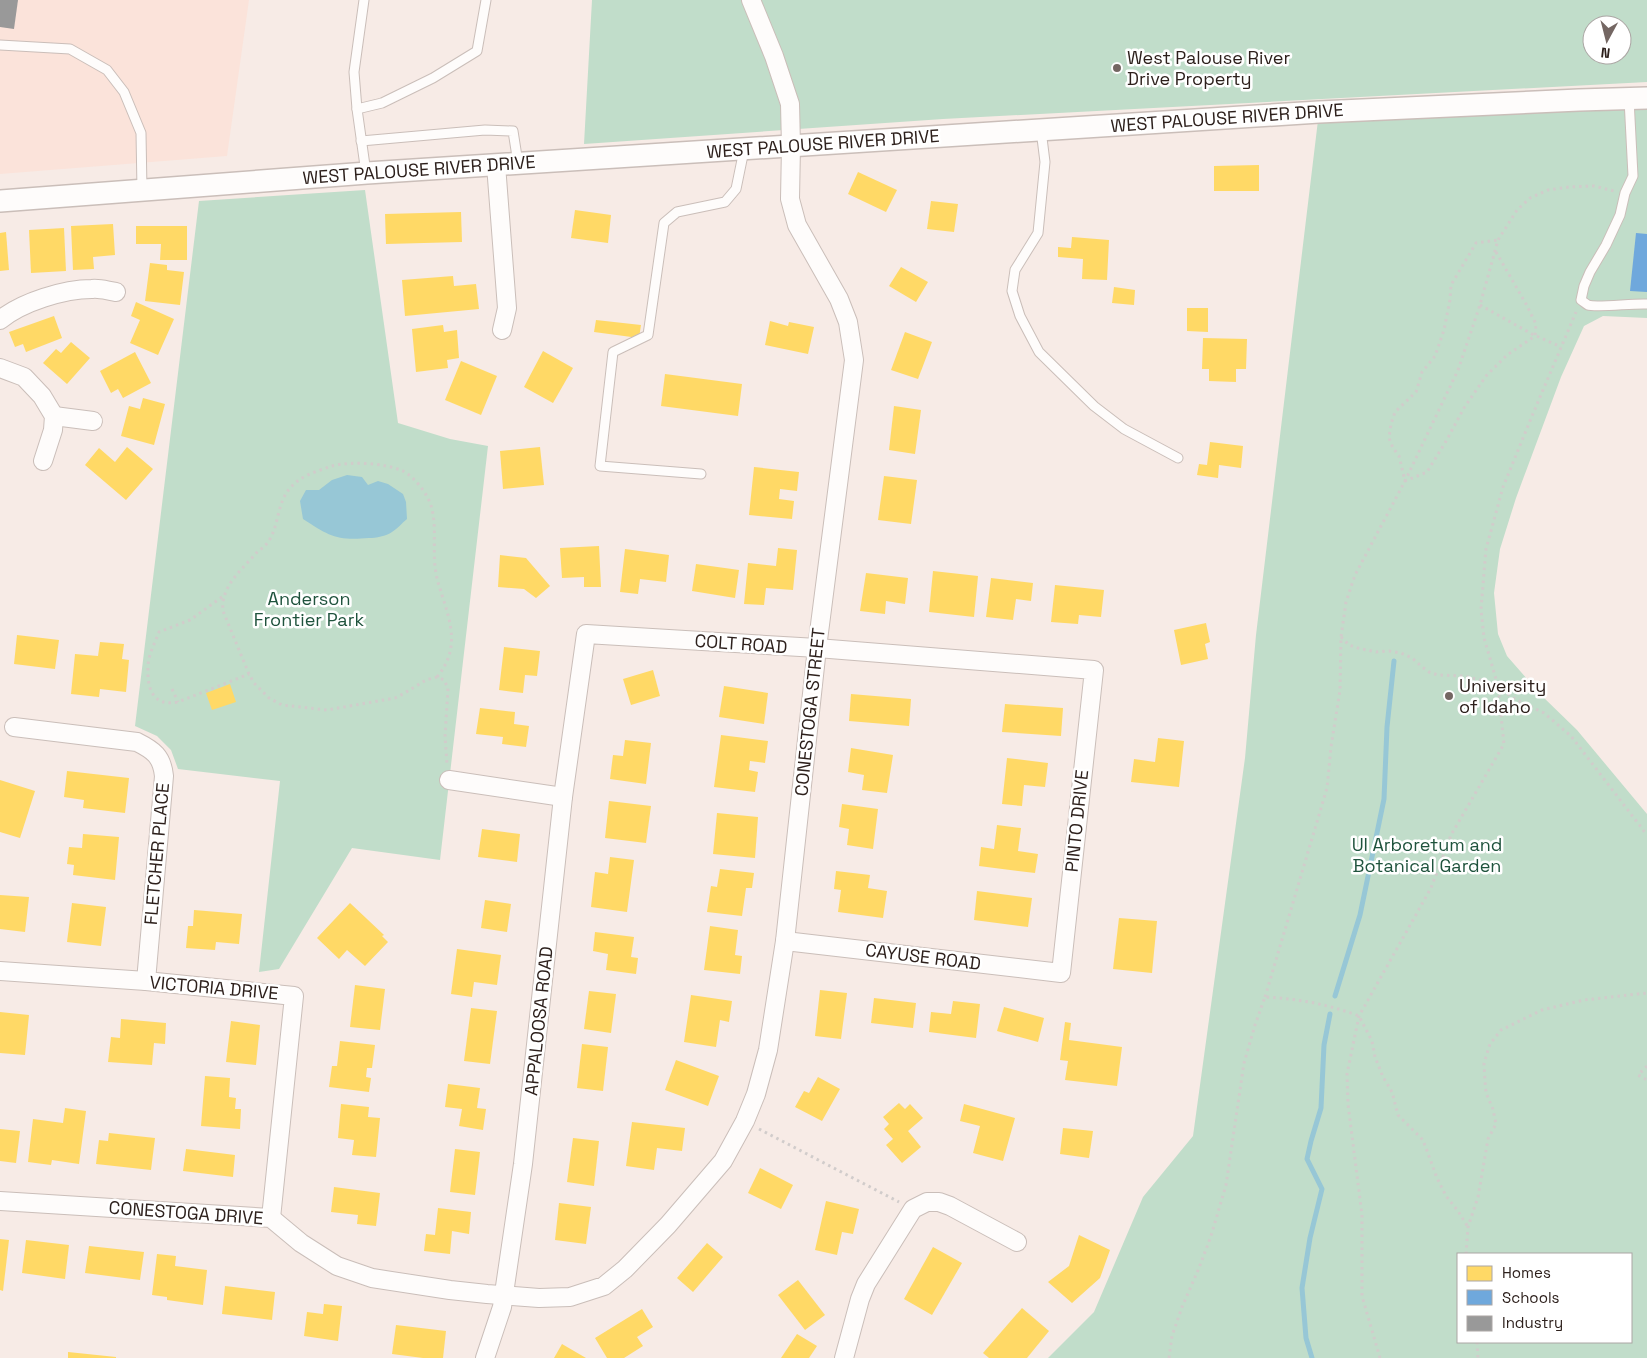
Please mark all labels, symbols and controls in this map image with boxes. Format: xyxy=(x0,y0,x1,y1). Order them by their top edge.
north arrow xyxy=(1582,15,1632,65)
text: N xyxy=(1600,43,1611,62)
place label: West Palouse River Drive Property xyxy=(1127,46,1290,90)
marker: West Palouse River Drive Property xyxy=(1111,62,1123,74)
street label: WEST PALOUSE RIVER DRIVE xyxy=(1110,98,1344,137)
street label: WEST PALOUSE RIVER DRIVE xyxy=(706,124,940,163)
street label: WEST PALOUSE RIVER DRIVE xyxy=(302,150,536,189)
park label: Anderson Frontier Park xyxy=(254,587,364,631)
street label: CONESTOGA STREET xyxy=(789,626,830,797)
street label: COLT ROAD xyxy=(694,629,788,658)
place label: University of Idaho xyxy=(1459,674,1546,718)
marker: University of Idaho xyxy=(1443,690,1455,702)
street label: PINTO DRIVE xyxy=(1060,769,1093,873)
street label: FLETCHER PLACE xyxy=(139,782,174,926)
park label: UI Arboretum and Botanical Garden xyxy=(1352,833,1502,877)
street label: CAYUSE ROAD xyxy=(864,938,982,975)
street label: APPALOOSA ROAD xyxy=(519,945,558,1097)
street label: VICTORIA DRIVE xyxy=(149,970,279,1005)
street label: CONESTOGA DRIVE xyxy=(108,1196,264,1229)
legend xyxy=(1457,1253,1632,1343)
text: Homes xyxy=(1502,1263,1551,1282)
text: Schools xyxy=(1502,1288,1560,1307)
text: Industry xyxy=(1502,1313,1563,1332)

